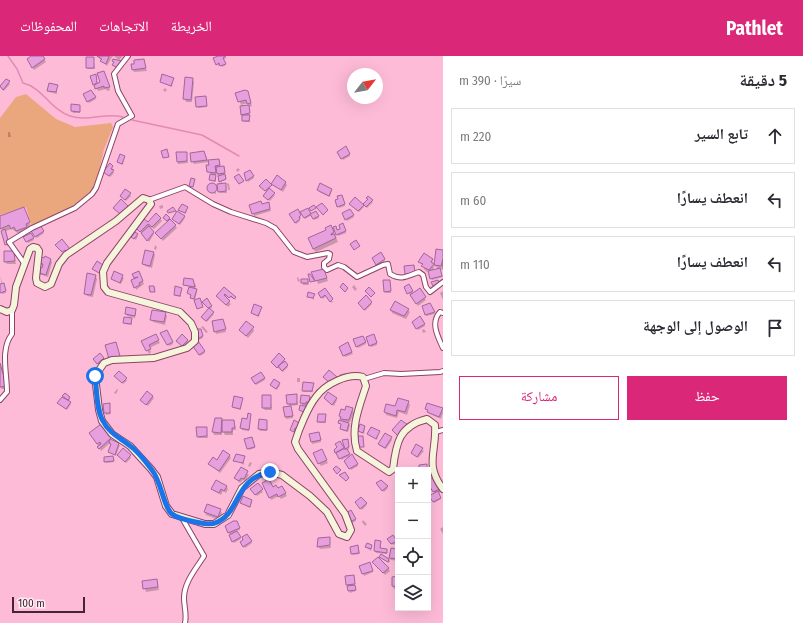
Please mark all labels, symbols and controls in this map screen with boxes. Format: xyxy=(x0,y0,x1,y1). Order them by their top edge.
text: Pathlet xyxy=(726,17,783,40)
text: المحفوظات xyxy=(20,18,77,35)
text: الاتجاهات xyxy=(99,18,149,35)
text: الخريطة xyxy=(171,18,212,35)
north arrow xyxy=(347,68,383,104)
text: 5 دقيقة xyxy=(739,70,787,91)
text: سيرًا · 390 m xyxy=(459,73,521,88)
text: تابع السير xyxy=(695,125,748,143)
icon: ahead xyxy=(764,125,786,147)
text: 220 m xyxy=(460,129,491,144)
text: انعطف يسارًا xyxy=(677,189,748,207)
icon: left xyxy=(764,189,786,211)
text: 60 m xyxy=(460,193,486,208)
text: انعطف يسارًا xyxy=(677,253,748,271)
icon: left xyxy=(764,253,786,275)
text: 110 m xyxy=(460,257,490,272)
text: الوصول إلى الوجهة xyxy=(643,317,748,335)
icon: arrive xyxy=(764,317,786,339)
route start xyxy=(86,367,104,385)
button: مشاركة xyxy=(459,376,619,420)
button: حفظ xyxy=(627,376,787,420)
route end xyxy=(261,463,279,481)
map controls xyxy=(395,467,431,611)
button: + xyxy=(395,467,431,503)
button: − xyxy=(395,503,431,539)
button: locate xyxy=(395,539,431,575)
button: layers xyxy=(395,575,431,611)
scale bar xyxy=(12,595,85,614)
text: 100 m xyxy=(18,597,45,610)

